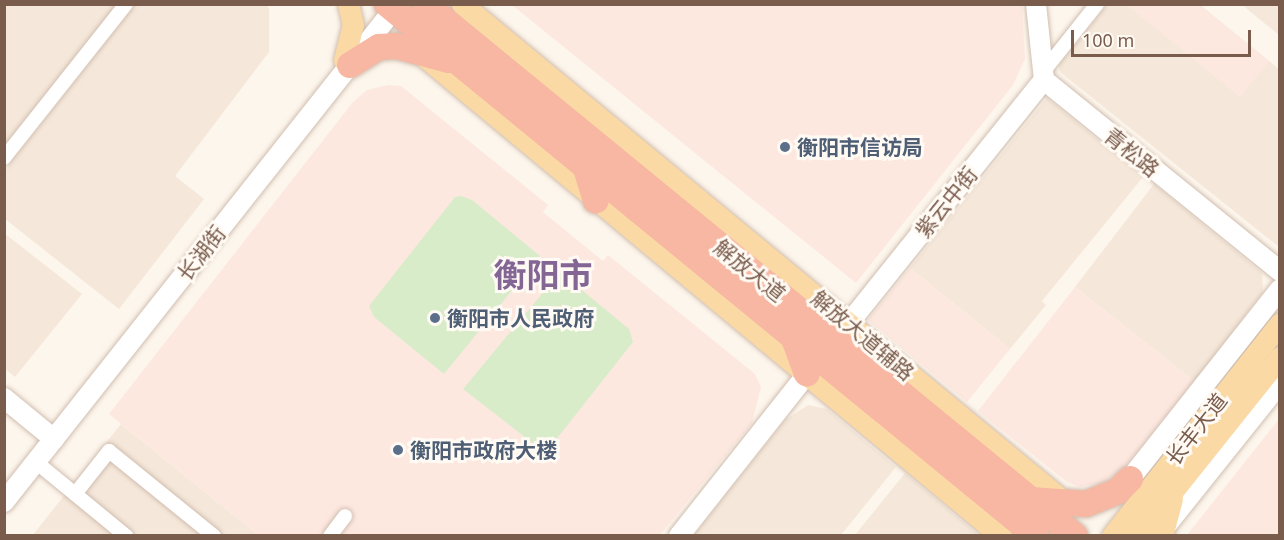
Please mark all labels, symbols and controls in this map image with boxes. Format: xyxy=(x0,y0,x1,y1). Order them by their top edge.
scale bar xyxy=(1074,18,1254,56)
text: 100 m xyxy=(1082,28,1134,52)
street label: 青松路 xyxy=(1100,122,1164,182)
place label: 衡阳市信访局 xyxy=(797,134,923,160)
marker: 衡阳市信访局 xyxy=(778,140,792,154)
street label: 紫云中街 xyxy=(910,161,982,243)
street label: 长湖街 xyxy=(172,220,230,286)
street label: 解放大道 xyxy=(709,234,791,306)
district label: 衡阳市 xyxy=(494,255,592,295)
street label: 解放大道辅路 xyxy=(807,285,919,385)
place label: 衡阳市人民政府 xyxy=(447,305,594,331)
marker: 衡阳市人民政府 xyxy=(428,311,442,325)
street label: 长丰大道 xyxy=(1160,388,1232,470)
place label: 衡阳市政府大楼 xyxy=(410,437,557,463)
marker: 衡阳市政府大楼 xyxy=(391,443,405,457)

